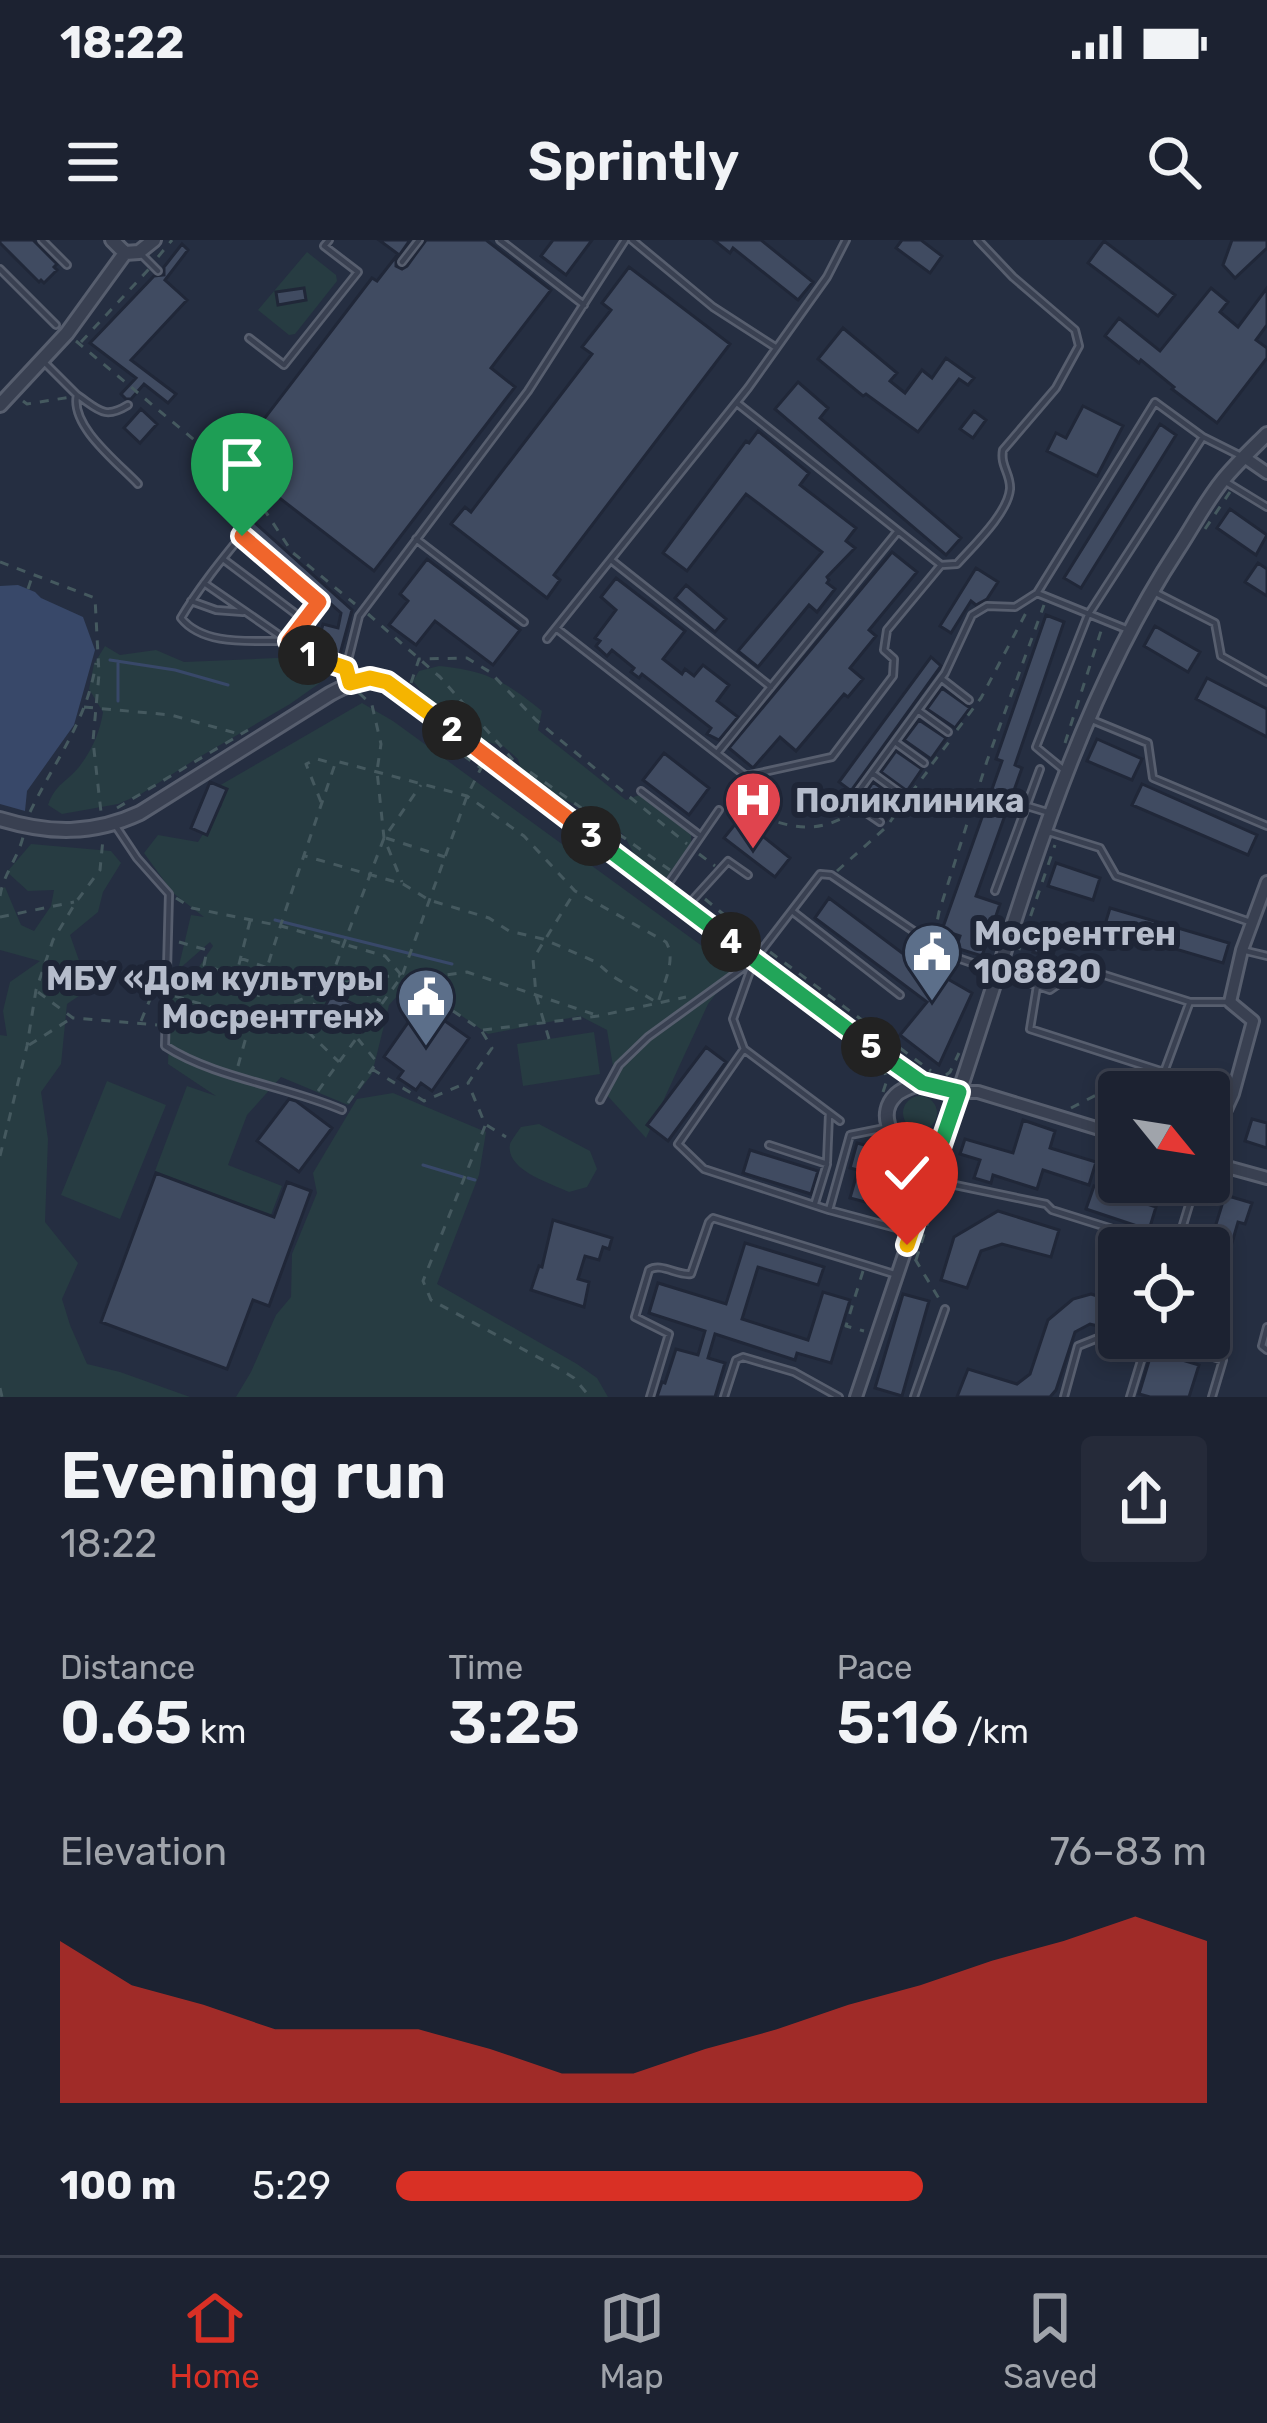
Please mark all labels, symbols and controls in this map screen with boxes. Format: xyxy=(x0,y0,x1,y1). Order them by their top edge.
text: 18:22 xyxy=(60,16,184,69)
icon: menu xyxy=(60,129,126,195)
icon: search xyxy=(1141,129,1207,195)
text: Sprintly xyxy=(528,130,739,194)
pin xyxy=(191,413,293,536)
icon: arrive xyxy=(209,431,275,497)
pin: 1 xyxy=(278,625,338,685)
text: 1 xyxy=(300,635,316,674)
pin: 2 xyxy=(422,700,482,760)
text: 2 xyxy=(441,710,463,749)
hospital icon: Поликлиника xyxy=(722,769,784,851)
place label: Поликлиника xyxy=(795,781,1024,820)
pin: 3 xyxy=(561,806,621,866)
text: 3 xyxy=(580,816,602,855)
pin: 4 xyxy=(701,912,761,972)
place label: Мосрентген 108820 xyxy=(974,914,1176,991)
public building icon: Мосрентген 108820 xyxy=(901,921,963,1003)
text: 4 xyxy=(720,922,742,961)
place label: МБУ «Дом культуры Мосрентген» xyxy=(46,959,384,1036)
public building icon: МБУ «Дом культуры Мосрентген» xyxy=(395,966,457,1048)
pin: 5 xyxy=(841,1017,901,1077)
text: 5 xyxy=(860,1027,882,1066)
north arrow xyxy=(1098,1071,1230,1203)
map controls xyxy=(1098,1071,1230,1359)
pin xyxy=(856,1122,958,1245)
icon: check xyxy=(874,1140,940,1206)
button: locate xyxy=(1098,1227,1230,1359)
text: Evening run xyxy=(60,1436,446,1515)
button: share xyxy=(1081,1436,1207,1562)
text: 18:22 xyxy=(60,1521,157,1567)
text: Distance xyxy=(60,1648,195,1687)
text: Time xyxy=(448,1648,523,1687)
text: Pace xyxy=(837,1648,912,1687)
text: 0.65 xyxy=(60,1687,192,1758)
text: 3:25 xyxy=(448,1687,580,1758)
text: 5:16 xyxy=(837,1687,959,1758)
text: km xyxy=(192,1712,246,1751)
text: /km xyxy=(959,1712,1029,1751)
text: Elevation xyxy=(60,1829,227,1875)
text: 76–83 m xyxy=(1050,1829,1207,1875)
text: 100 m xyxy=(60,2163,176,2209)
text: 5:29 xyxy=(252,2163,331,2209)
tab: Home xyxy=(169,2285,260,2396)
tab: Map xyxy=(599,2285,665,2396)
tab: Saved xyxy=(1003,2285,1098,2396)

